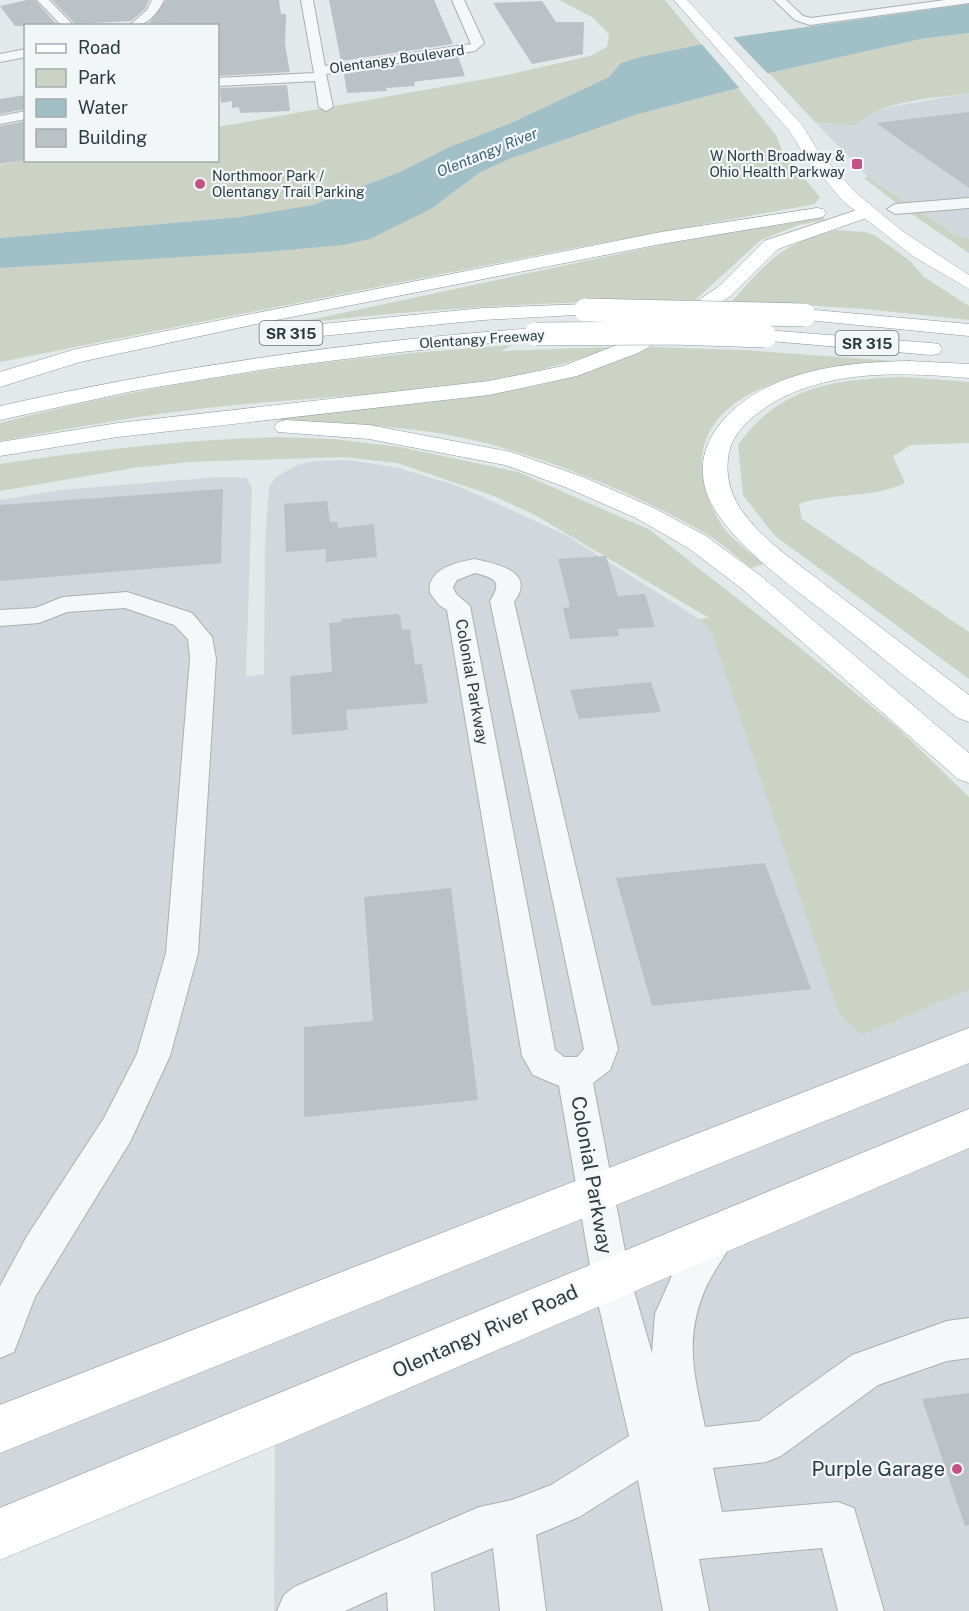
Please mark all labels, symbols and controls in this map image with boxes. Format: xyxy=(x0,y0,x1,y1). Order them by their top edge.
legend xyxy=(24,24,219,162)
text: Road xyxy=(78,37,121,58)
street label: Olentangy Boulevard xyxy=(328,42,466,76)
text: Park xyxy=(78,67,116,88)
text: Water xyxy=(78,97,128,118)
water label: Olentangy River xyxy=(434,124,540,180)
text: Building xyxy=(78,127,147,148)
place label: W North Broadway & Ohio Health Parkway xyxy=(709,148,846,180)
marker: W North Broadway & Ohio Health Parkway xyxy=(850,157,864,171)
place label: Northmoor Park / Olentangy Trail Parking xyxy=(212,168,365,200)
marker: Northmoor Park / Olentangy Trail Parking xyxy=(193,177,207,191)
road number: SR 315 xyxy=(260,321,322,345)
street label: Olentangy Freeway xyxy=(419,327,546,351)
road number: SR 315 xyxy=(836,331,898,355)
street label: Colonial Parkway xyxy=(452,617,493,747)
street label: Colonial Parkway xyxy=(566,1094,618,1256)
street label: Olentangy River Road xyxy=(389,1279,581,1383)
place label: Purple Garage xyxy=(812,1457,945,1481)
marker: Purple Garage xyxy=(950,1462,964,1476)

